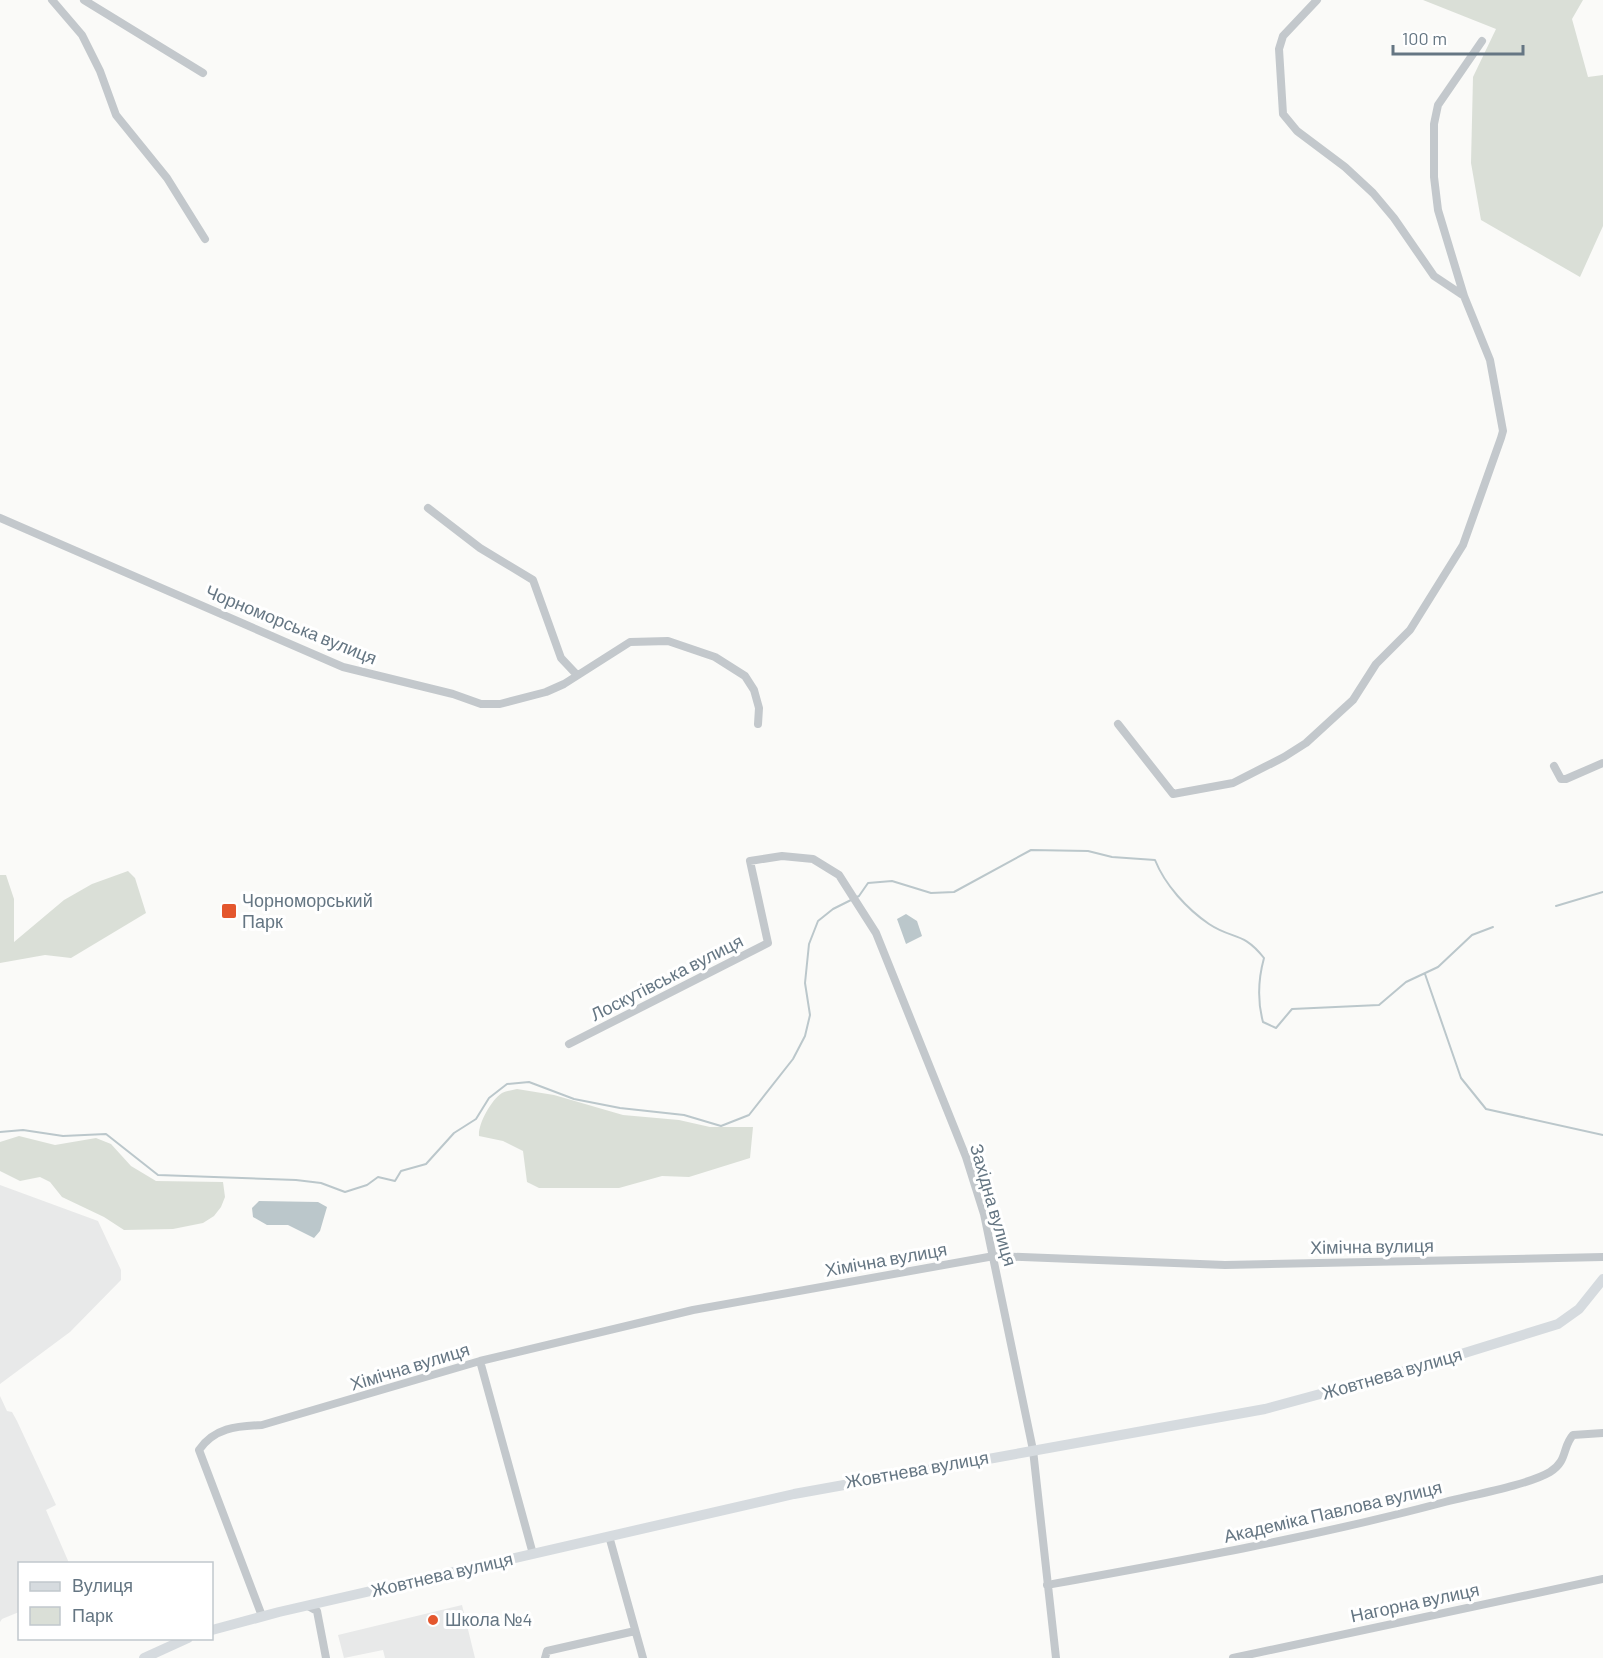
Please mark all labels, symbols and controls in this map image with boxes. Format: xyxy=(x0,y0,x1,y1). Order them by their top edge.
scale bar xyxy=(1393,18,1524,56)
text: 100 m xyxy=(1402,27,1447,49)
street label: Чорноморська вулиця xyxy=(202,580,380,669)
place label: Чорноморський Парк xyxy=(242,889,373,932)
marker: Чорноморський Парк xyxy=(220,902,238,920)
street label: Лоскутівська вулиця xyxy=(587,929,746,1025)
street label: Західна вулиця xyxy=(966,1141,1022,1268)
street label: Хімічна вулиця xyxy=(1310,1234,1434,1258)
street label: Хімічна вулиця xyxy=(823,1237,949,1281)
street label: Хімічна вулиця xyxy=(347,1337,472,1395)
street label: Жовтнева вулиця xyxy=(1319,1342,1465,1404)
street label: Жовтнева вулиця xyxy=(843,1446,990,1492)
street label: Академіка Павлова вулиця xyxy=(1222,1475,1444,1547)
street label: Жовтнева вулиця xyxy=(369,1547,515,1601)
legend xyxy=(18,1562,213,1640)
text: Вулиця xyxy=(72,1574,133,1596)
street label: Нагорна вулиця xyxy=(1348,1578,1481,1626)
text: Парк xyxy=(72,1604,113,1626)
place label: Школа №4 xyxy=(445,1608,533,1630)
marker: Школа №4 xyxy=(426,1613,440,1627)

